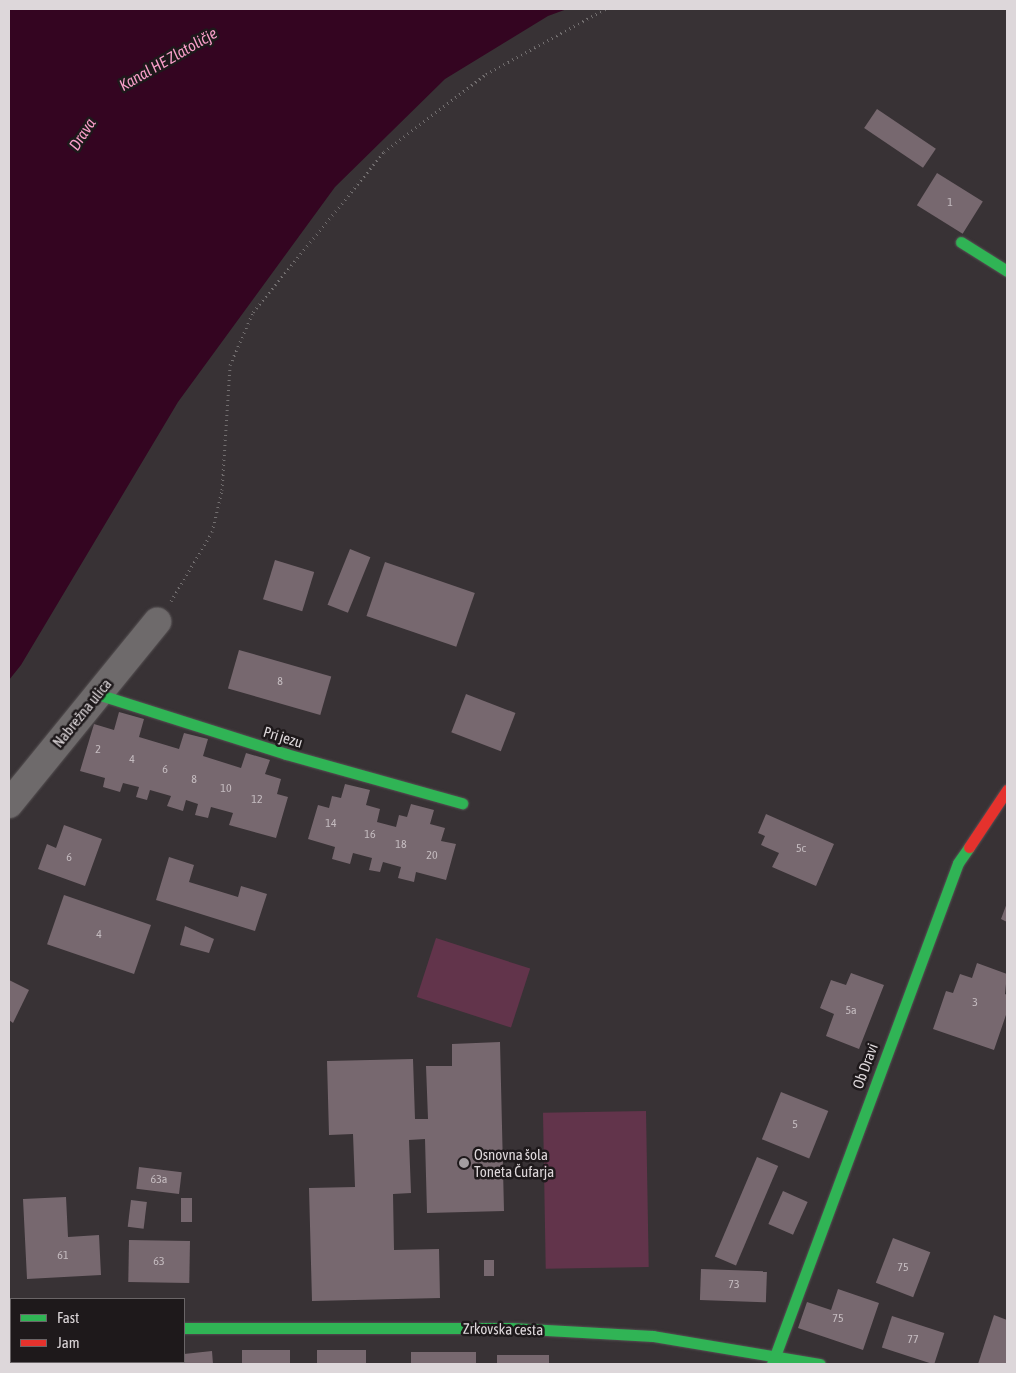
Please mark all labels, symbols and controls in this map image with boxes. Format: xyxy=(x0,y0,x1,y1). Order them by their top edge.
water label: Kanal HE Zlatoličje xyxy=(115,23,221,95)
water label: Drava xyxy=(65,114,99,154)
house number: 1 xyxy=(947,196,953,210)
street label: Nabrežna ulica xyxy=(49,675,115,751)
house number: 8 xyxy=(277,675,283,689)
street label: Pri jezu xyxy=(261,723,305,751)
house number: 2 xyxy=(95,743,101,757)
house number: 4 xyxy=(129,753,135,767)
house number: 6 xyxy=(162,763,168,777)
house number: 8 xyxy=(191,773,197,787)
house number: 10 xyxy=(220,782,232,796)
house number: 12 xyxy=(251,793,263,807)
house number: 14 xyxy=(325,817,337,831)
house number: 16 xyxy=(364,828,376,842)
house number: 18 xyxy=(395,838,407,852)
house number: 5c xyxy=(796,842,806,856)
house number: 20 xyxy=(426,849,438,863)
house number: 6 xyxy=(66,851,72,865)
house number: 4 xyxy=(96,928,102,942)
house number: 3 xyxy=(972,996,978,1010)
house number: 5a xyxy=(845,1004,857,1018)
street label: Ob Dravi xyxy=(848,1041,882,1091)
house number: 5 xyxy=(792,1118,798,1132)
place label: Osnovna šola Toneta Čufarja xyxy=(474,1145,554,1180)
marker: Osnovna šola Toneta Čufarja xyxy=(458,1157,470,1169)
house number: 63a xyxy=(151,1173,167,1187)
house number: 61 xyxy=(57,1249,69,1263)
house number: 63 xyxy=(153,1255,165,1269)
house number: 75 xyxy=(897,1261,909,1275)
house number: 73 xyxy=(728,1278,740,1292)
legend xyxy=(10,1298,185,1363)
text: Fast xyxy=(57,1309,79,1326)
house number: 75 xyxy=(832,1312,844,1326)
street label: Zrkovska cesta xyxy=(463,1319,543,1339)
house number: 77 xyxy=(907,1333,919,1347)
text: Jam xyxy=(57,1334,80,1351)

